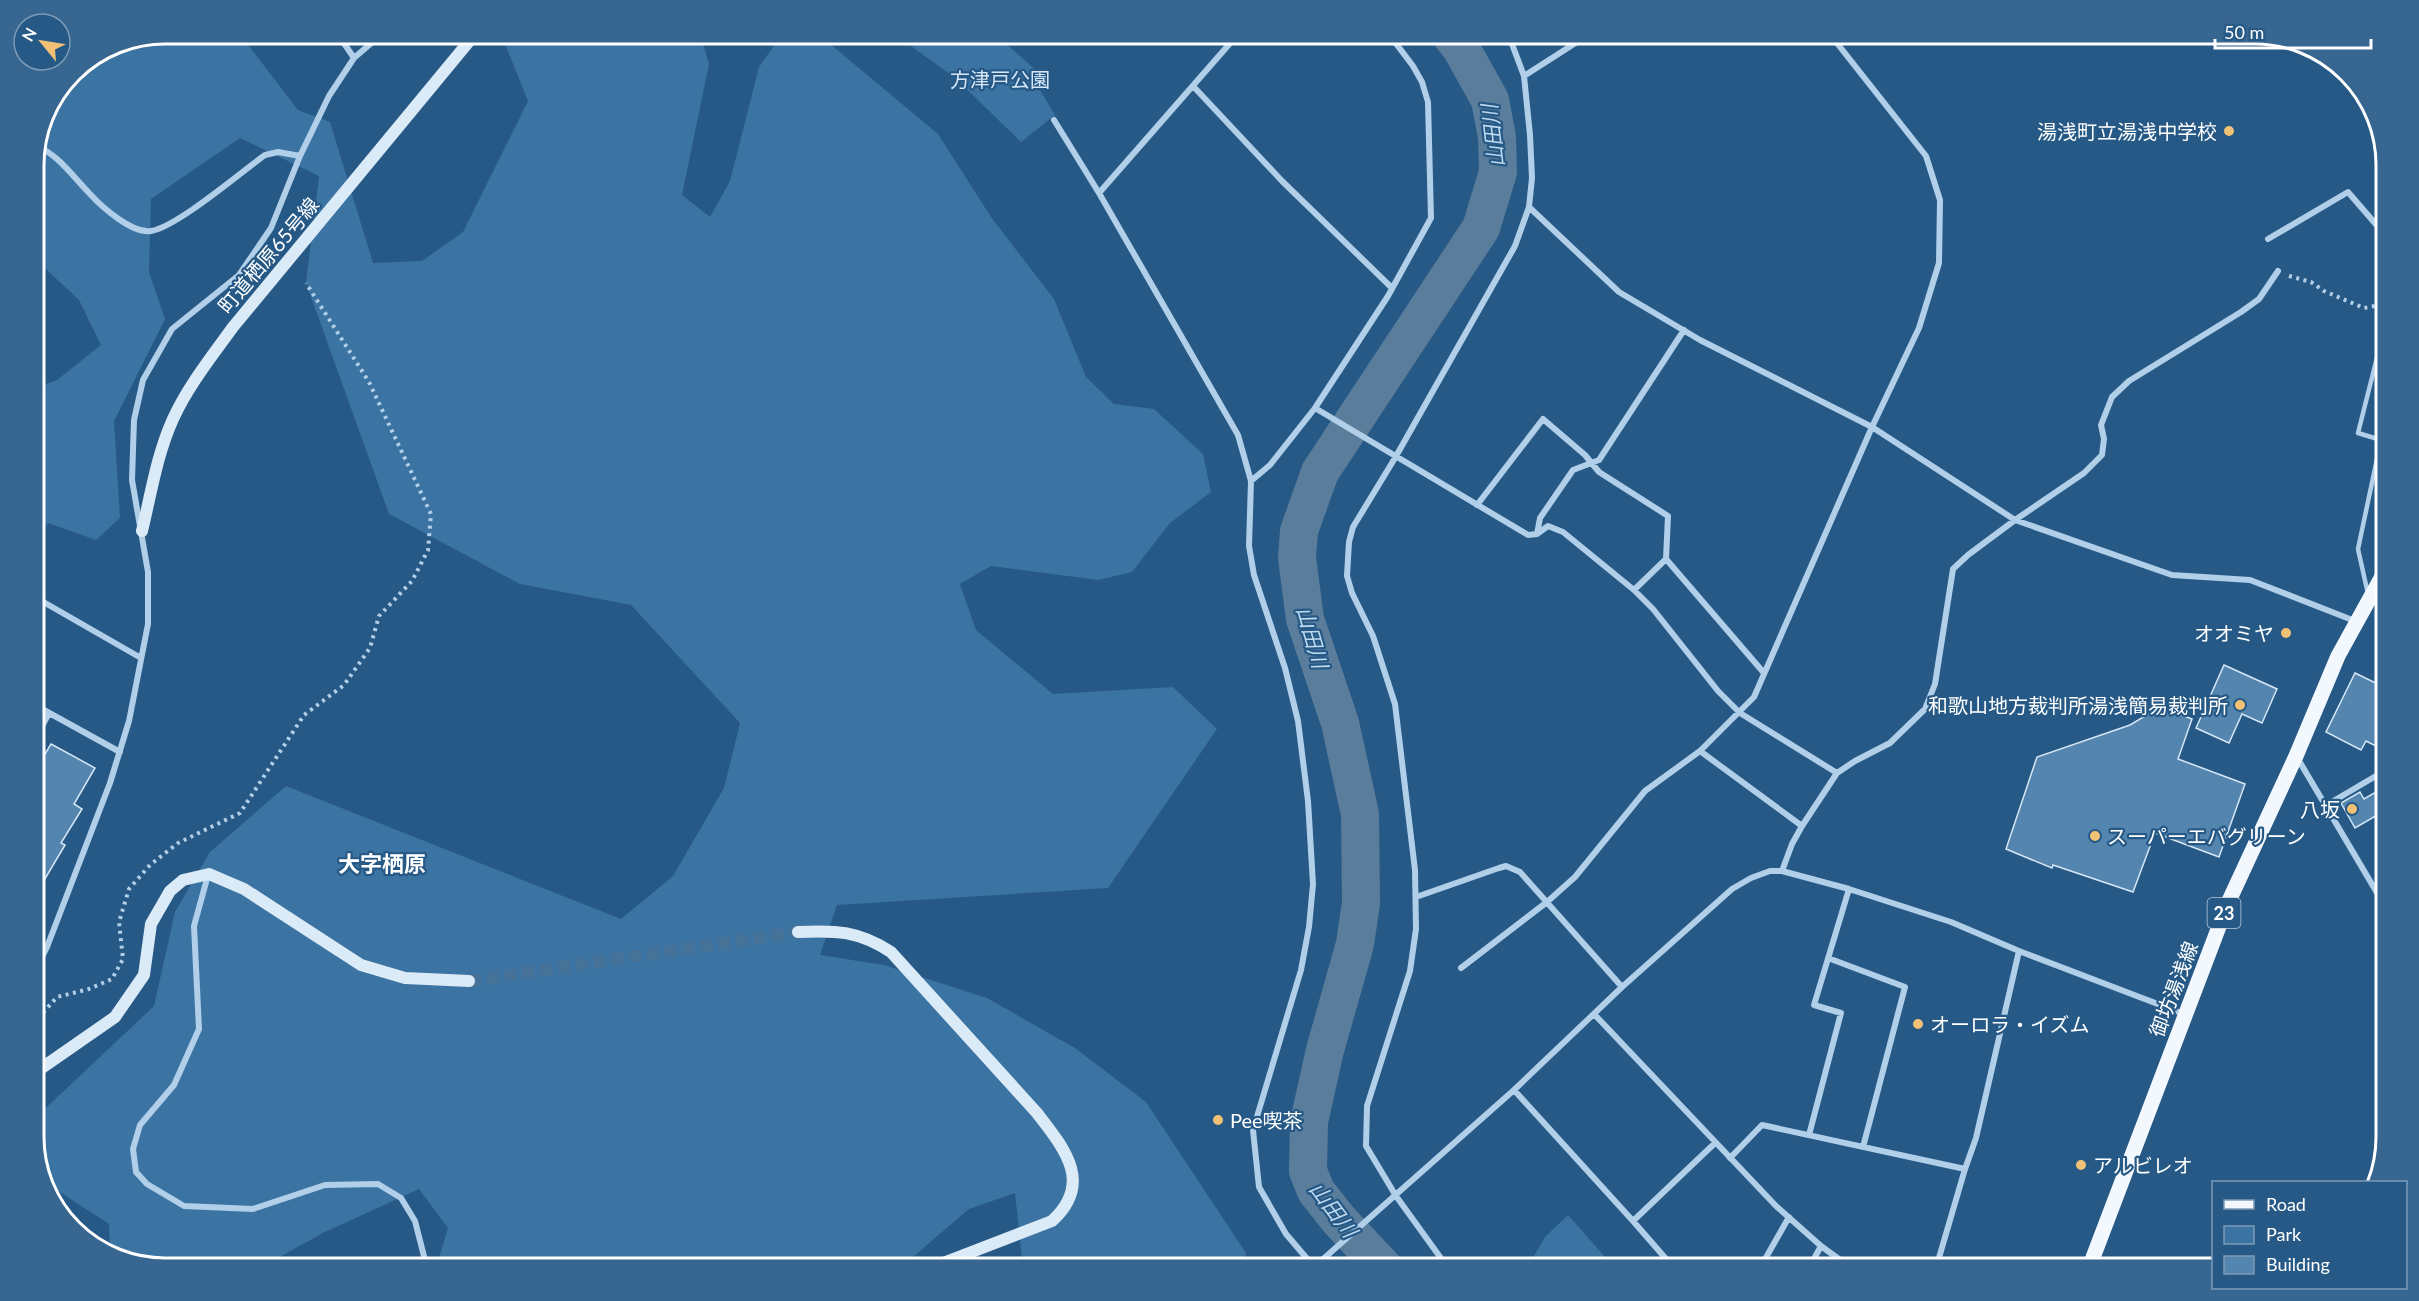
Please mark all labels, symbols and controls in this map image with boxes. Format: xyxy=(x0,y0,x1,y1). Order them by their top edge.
north arrow xyxy=(12,12,72,72)
scale bar xyxy=(2215,12,2371,50)
text: 50 m xyxy=(2224,21,2264,43)
text: N xyxy=(17,24,40,44)
park label: 方津戸公園 xyxy=(950,67,1050,91)
water label: 山田川 xyxy=(1476,101,1508,169)
place label: 湯浅町立湯浅中学校 xyxy=(2037,119,2217,143)
marker: 湯浅町立湯浅中学校 xyxy=(2222,124,2236,138)
street label: 町道栖原65号線 xyxy=(213,192,323,318)
water label: 山田川 xyxy=(1292,603,1334,673)
place label: オオミヤ xyxy=(2194,621,2274,645)
marker: オオミヤ xyxy=(2279,626,2293,640)
place label: 和歌山地方裁判所湯浅簡易裁判所 xyxy=(1928,693,2228,717)
marker: 和歌山地方裁判所湯浅簡易裁判所 xyxy=(2233,698,2247,712)
place label: 八坂 xyxy=(2300,797,2340,821)
marker: 八坂 xyxy=(2345,802,2359,816)
place label: スーパーエバグリーン xyxy=(2107,824,2306,848)
marker: スーパーエバグリーン xyxy=(2088,829,2102,843)
district label: 大字栖原 xyxy=(338,850,426,877)
road number: 23 xyxy=(2208,898,2240,928)
street label: 御坊湯浅線 xyxy=(2144,938,2202,1040)
place label: オーロラ・イズム xyxy=(1930,1012,2089,1036)
marker: オーロラ・イズム xyxy=(1911,1017,1925,1031)
place label: Pee喫茶 xyxy=(1230,1108,1303,1132)
marker: Pee喫茶 xyxy=(1211,1113,1225,1127)
place label: アルビレオ xyxy=(2093,1153,2193,1177)
marker: アルビレオ xyxy=(2074,1158,2088,1172)
water label: 山田川 xyxy=(1305,1176,1364,1243)
legend xyxy=(2212,1181,2407,1289)
text: Road xyxy=(2266,1193,2306,1215)
text: Park xyxy=(2266,1223,2302,1245)
text: Building xyxy=(2266,1253,2330,1275)

